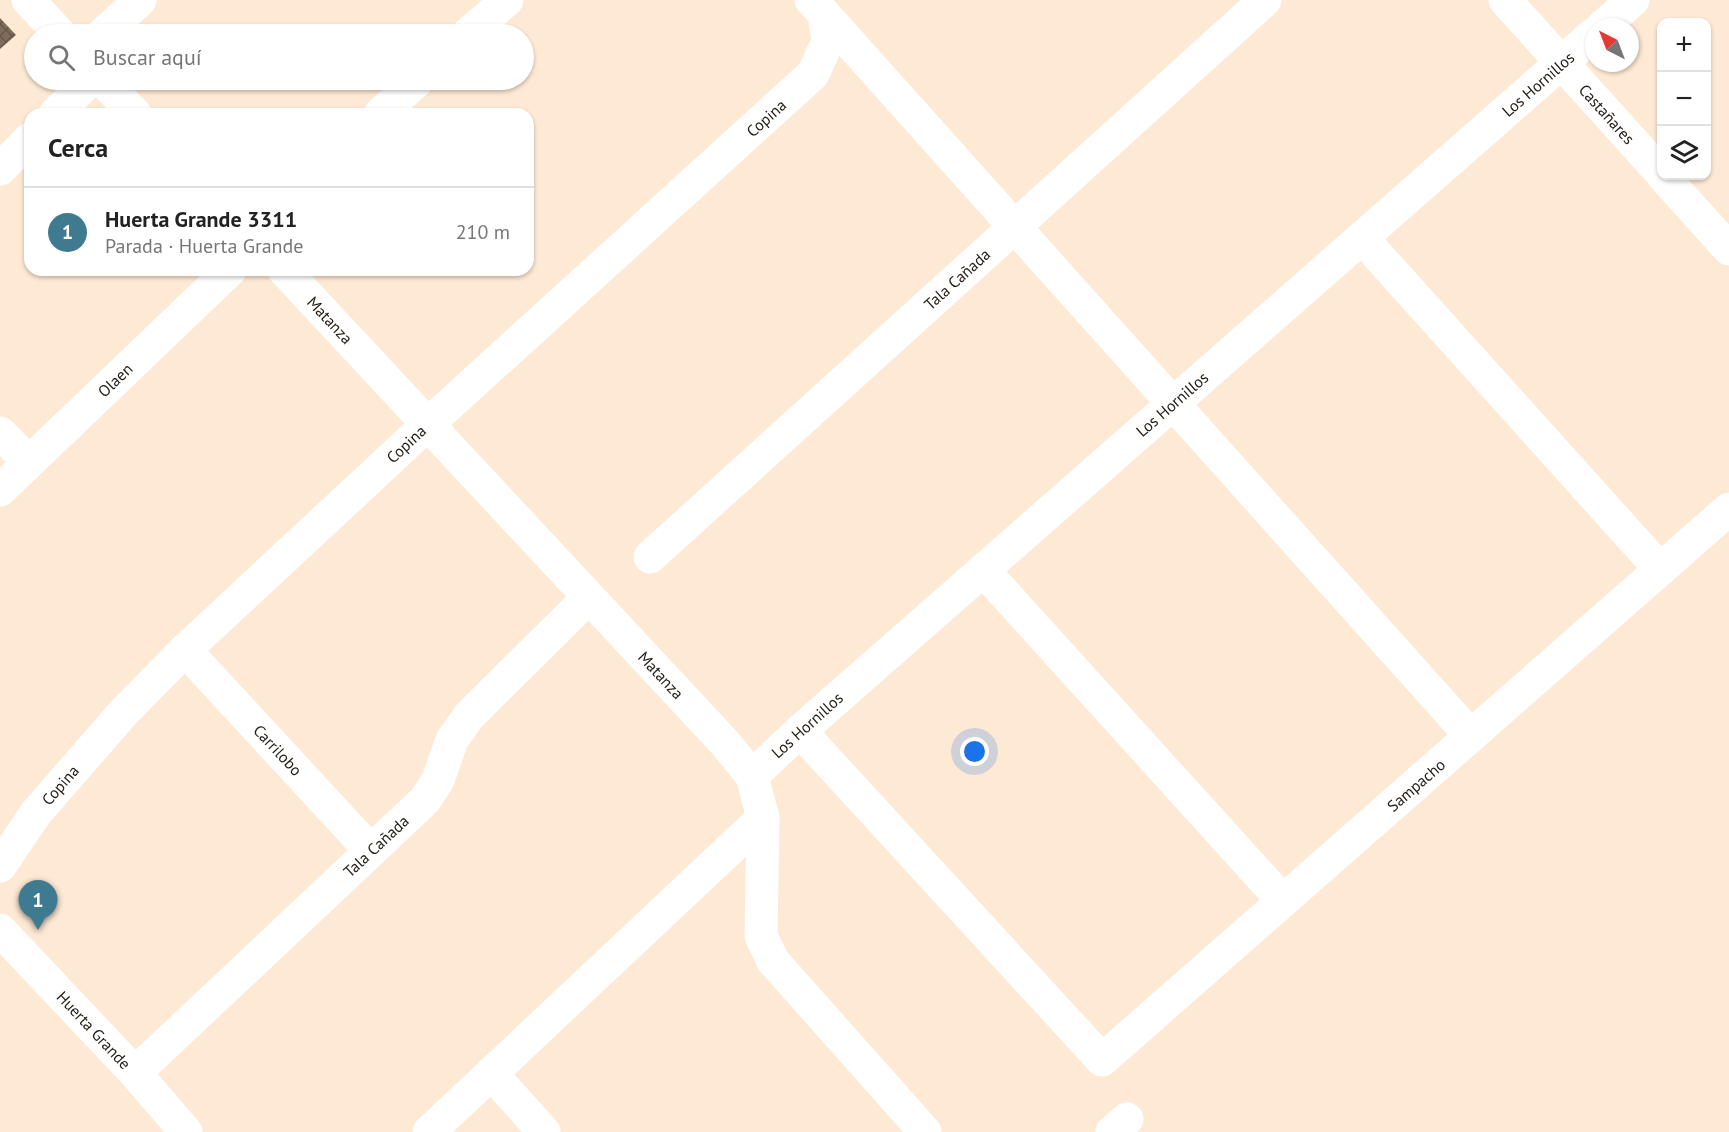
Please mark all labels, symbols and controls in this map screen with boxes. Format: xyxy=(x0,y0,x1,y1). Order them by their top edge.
north arrow xyxy=(1585,18,1639,72)
map controls xyxy=(1657,18,1711,180)
button: + xyxy=(1657,18,1711,72)
search box xyxy=(24,24,534,90)
icon: search xyxy=(45,41,78,74)
text: Buscar aquí xyxy=(93,43,202,71)
street label: Los Hornillos xyxy=(1498,47,1578,121)
button: − xyxy=(1657,72,1711,126)
street label: Castañares xyxy=(1575,80,1639,148)
street label: Copina xyxy=(742,95,790,141)
button: layers xyxy=(1657,126,1711,180)
text: Cerca xyxy=(48,131,108,164)
text: Huerta Grande 3311 xyxy=(105,205,297,233)
text: 1 xyxy=(62,219,73,245)
text: 210 m xyxy=(456,219,510,245)
text: Parada · Huerta Grande xyxy=(105,233,303,259)
street label: Tala Cañada xyxy=(920,244,994,314)
street label: Matanza xyxy=(303,292,357,348)
street label: Olaen xyxy=(94,359,136,401)
street label: Los Hornillos xyxy=(1132,367,1212,441)
street label: Copina xyxy=(382,421,430,467)
street label: Matanza xyxy=(634,647,688,703)
street label: Los Hornillos xyxy=(767,687,847,762)
street label: Carrilobo xyxy=(249,720,307,780)
your location xyxy=(960,737,989,766)
street label: Sampacho xyxy=(1383,754,1449,816)
street label: Copina xyxy=(37,761,83,809)
street label: Tala Cañada xyxy=(339,811,413,881)
pin: 1 xyxy=(18,880,57,930)
street label: Huerta Grande xyxy=(53,987,135,1073)

